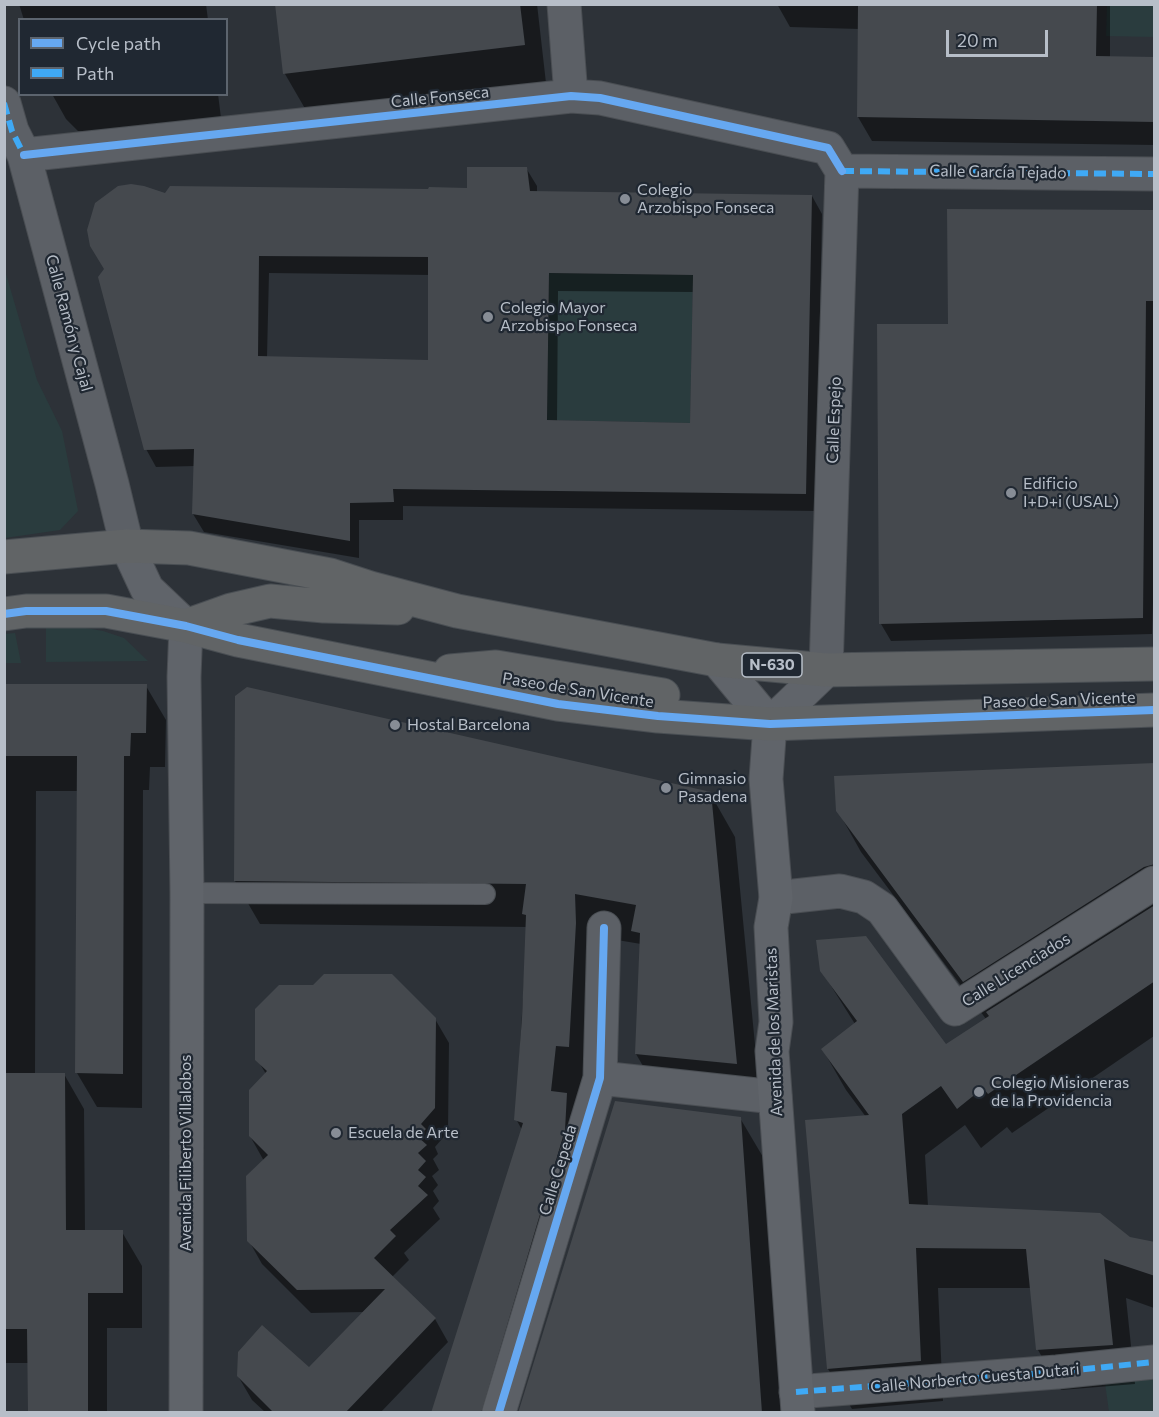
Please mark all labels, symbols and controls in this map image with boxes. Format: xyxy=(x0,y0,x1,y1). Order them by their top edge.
legend xyxy=(18,18,228,96)
scale bar xyxy=(949,18,1051,56)
text: 20 m xyxy=(957,29,998,51)
text: Cycle path xyxy=(76,32,161,54)
text: Path xyxy=(76,62,114,84)
street label: Calle Fonseca xyxy=(390,82,490,112)
street label: Calle García Tejado xyxy=(929,161,1067,183)
place label: Colegio Arzobispo Fonseca xyxy=(637,180,774,218)
marker: Colegio Arzobispo Fonseca xyxy=(618,192,632,206)
street label: Calle Ramón y Cajal xyxy=(41,252,97,394)
place label: Colegio Mayor Arzobispo Fonseca xyxy=(500,298,637,336)
marker: Colegio Mayor Arzobispo Fonseca xyxy=(481,310,495,324)
street label: Calle Espejo xyxy=(823,376,845,464)
place label: Edificio I+D+i (USAL) xyxy=(1023,474,1119,512)
marker: Edificio I+D+i (USAL) xyxy=(1004,486,1018,500)
road number: N-630 xyxy=(742,653,802,677)
street label: Paseo de San Vicente xyxy=(501,669,655,711)
street label: Paseo de San Vicente xyxy=(982,688,1136,712)
place label: Hostal Barcelona xyxy=(407,715,530,735)
marker: Hostal Barcelona xyxy=(388,718,402,732)
place label: Gimnasio Pasadena xyxy=(678,769,747,807)
marker: Gimnasio Pasadena xyxy=(659,781,673,795)
street label: Calle Licenciados xyxy=(958,929,1074,1011)
street label: Avenida de los Maristas xyxy=(761,947,787,1117)
street label: Avenida Filiberto Villalobos xyxy=(176,1055,196,1251)
place label: Colegio Misioneras de la Providencia xyxy=(991,1073,1129,1111)
marker: Colegio Misioneras de la Providencia xyxy=(972,1085,986,1099)
street label: Calle Cepeda xyxy=(535,1122,581,1218)
place label: Escuela de Arte xyxy=(348,1123,459,1143)
marker: Escuela de Arte xyxy=(329,1126,343,1140)
street label: Calle Norberto Cuesta Dutari xyxy=(870,1359,1080,1397)

